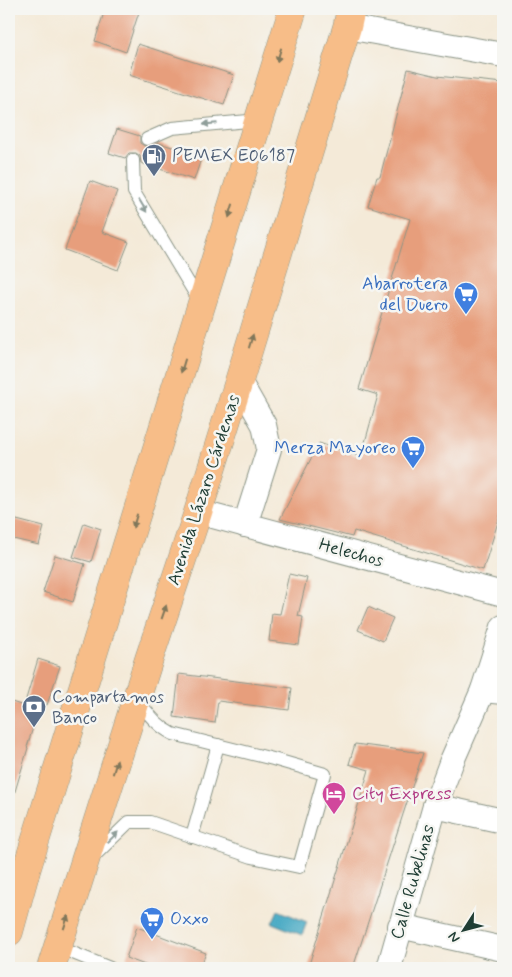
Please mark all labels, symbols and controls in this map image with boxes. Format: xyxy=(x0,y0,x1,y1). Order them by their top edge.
one-way arrow xyxy=(275,48,282,63)
one-way arrow xyxy=(202,121,218,129)
fuel station icon: PEMEX E06187 xyxy=(141,143,167,177)
place label: PEMEX E06187 xyxy=(172,144,295,168)
one-way arrow xyxy=(138,200,147,213)
one-way arrow xyxy=(226,203,234,218)
place label: Abarrotera del Duero xyxy=(362,272,448,317)
supermarket icon: Abarrotera del Duero xyxy=(453,281,479,315)
one-way arrow xyxy=(248,333,256,348)
one-way arrow xyxy=(178,358,186,373)
street label: Avenida Lázaro Cárdenas xyxy=(162,392,246,588)
supermarket icon: Merza Mayoreo xyxy=(400,435,426,469)
place label: Merza Mayoreo xyxy=(274,436,396,460)
one-way arrow xyxy=(130,514,138,529)
street label: Helechos xyxy=(316,533,386,573)
one-way arrow xyxy=(161,605,169,620)
place label: Compartamos Banco xyxy=(52,685,164,730)
bank icon: Compartamos Banco xyxy=(21,694,47,728)
one-way arrow xyxy=(111,759,119,774)
hotel icon: City Express xyxy=(321,781,347,815)
place label: City Express xyxy=(352,782,451,806)
street label: Calle Rubelinas xyxy=(385,822,441,942)
one-way arrow xyxy=(107,831,119,843)
north arrow xyxy=(440,904,490,954)
supermarket icon: Oxxo xyxy=(139,906,165,940)
place label: Oxxo xyxy=(170,907,208,931)
one-way arrow xyxy=(62,914,70,929)
text: N xyxy=(444,928,464,946)

